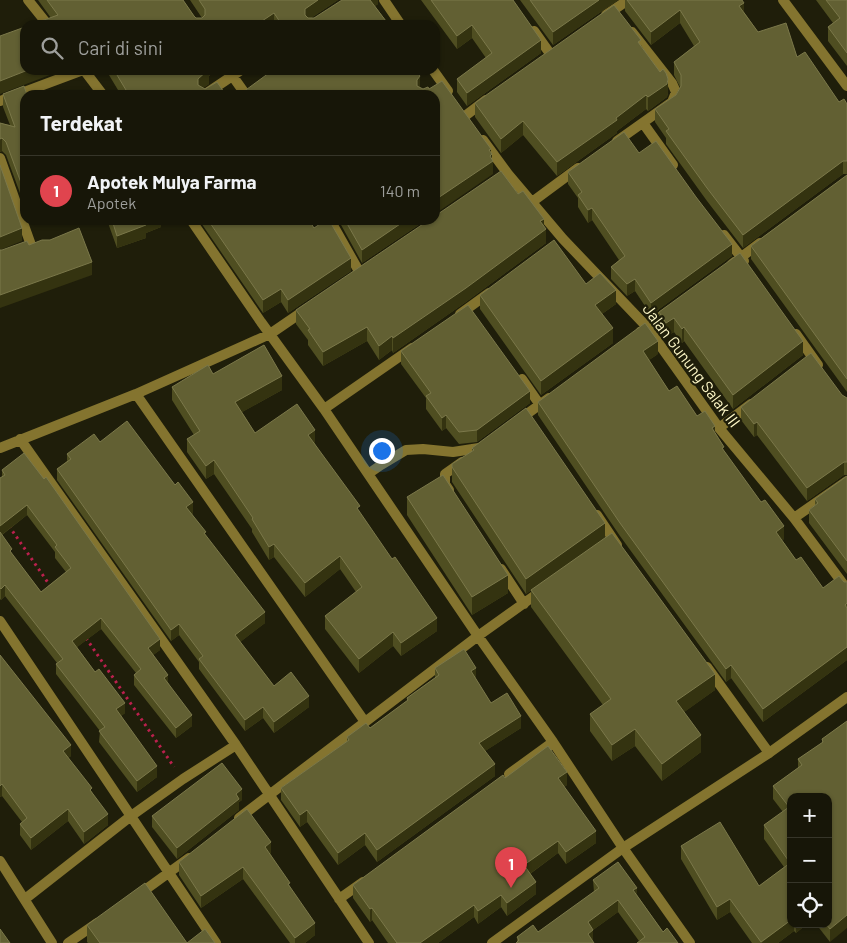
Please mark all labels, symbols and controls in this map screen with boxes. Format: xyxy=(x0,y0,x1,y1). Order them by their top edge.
search box xyxy=(20,20,440,75)
icon: search xyxy=(38,34,66,62)
text: Cari di sini xyxy=(78,36,163,59)
text: Terdekat xyxy=(40,110,123,135)
text: Apotek Mulya Farma xyxy=(87,170,257,193)
text: 1 xyxy=(53,181,59,200)
text: 140 m xyxy=(380,181,420,200)
text: Apotek xyxy=(87,193,136,212)
street label: Jalan Gunung Salak III xyxy=(639,299,745,431)
your location xyxy=(369,438,395,464)
map controls xyxy=(787,793,832,928)
button: + xyxy=(787,793,832,838)
button: − xyxy=(787,838,832,883)
pin: 1 xyxy=(495,847,527,888)
button: locate xyxy=(787,883,832,928)

